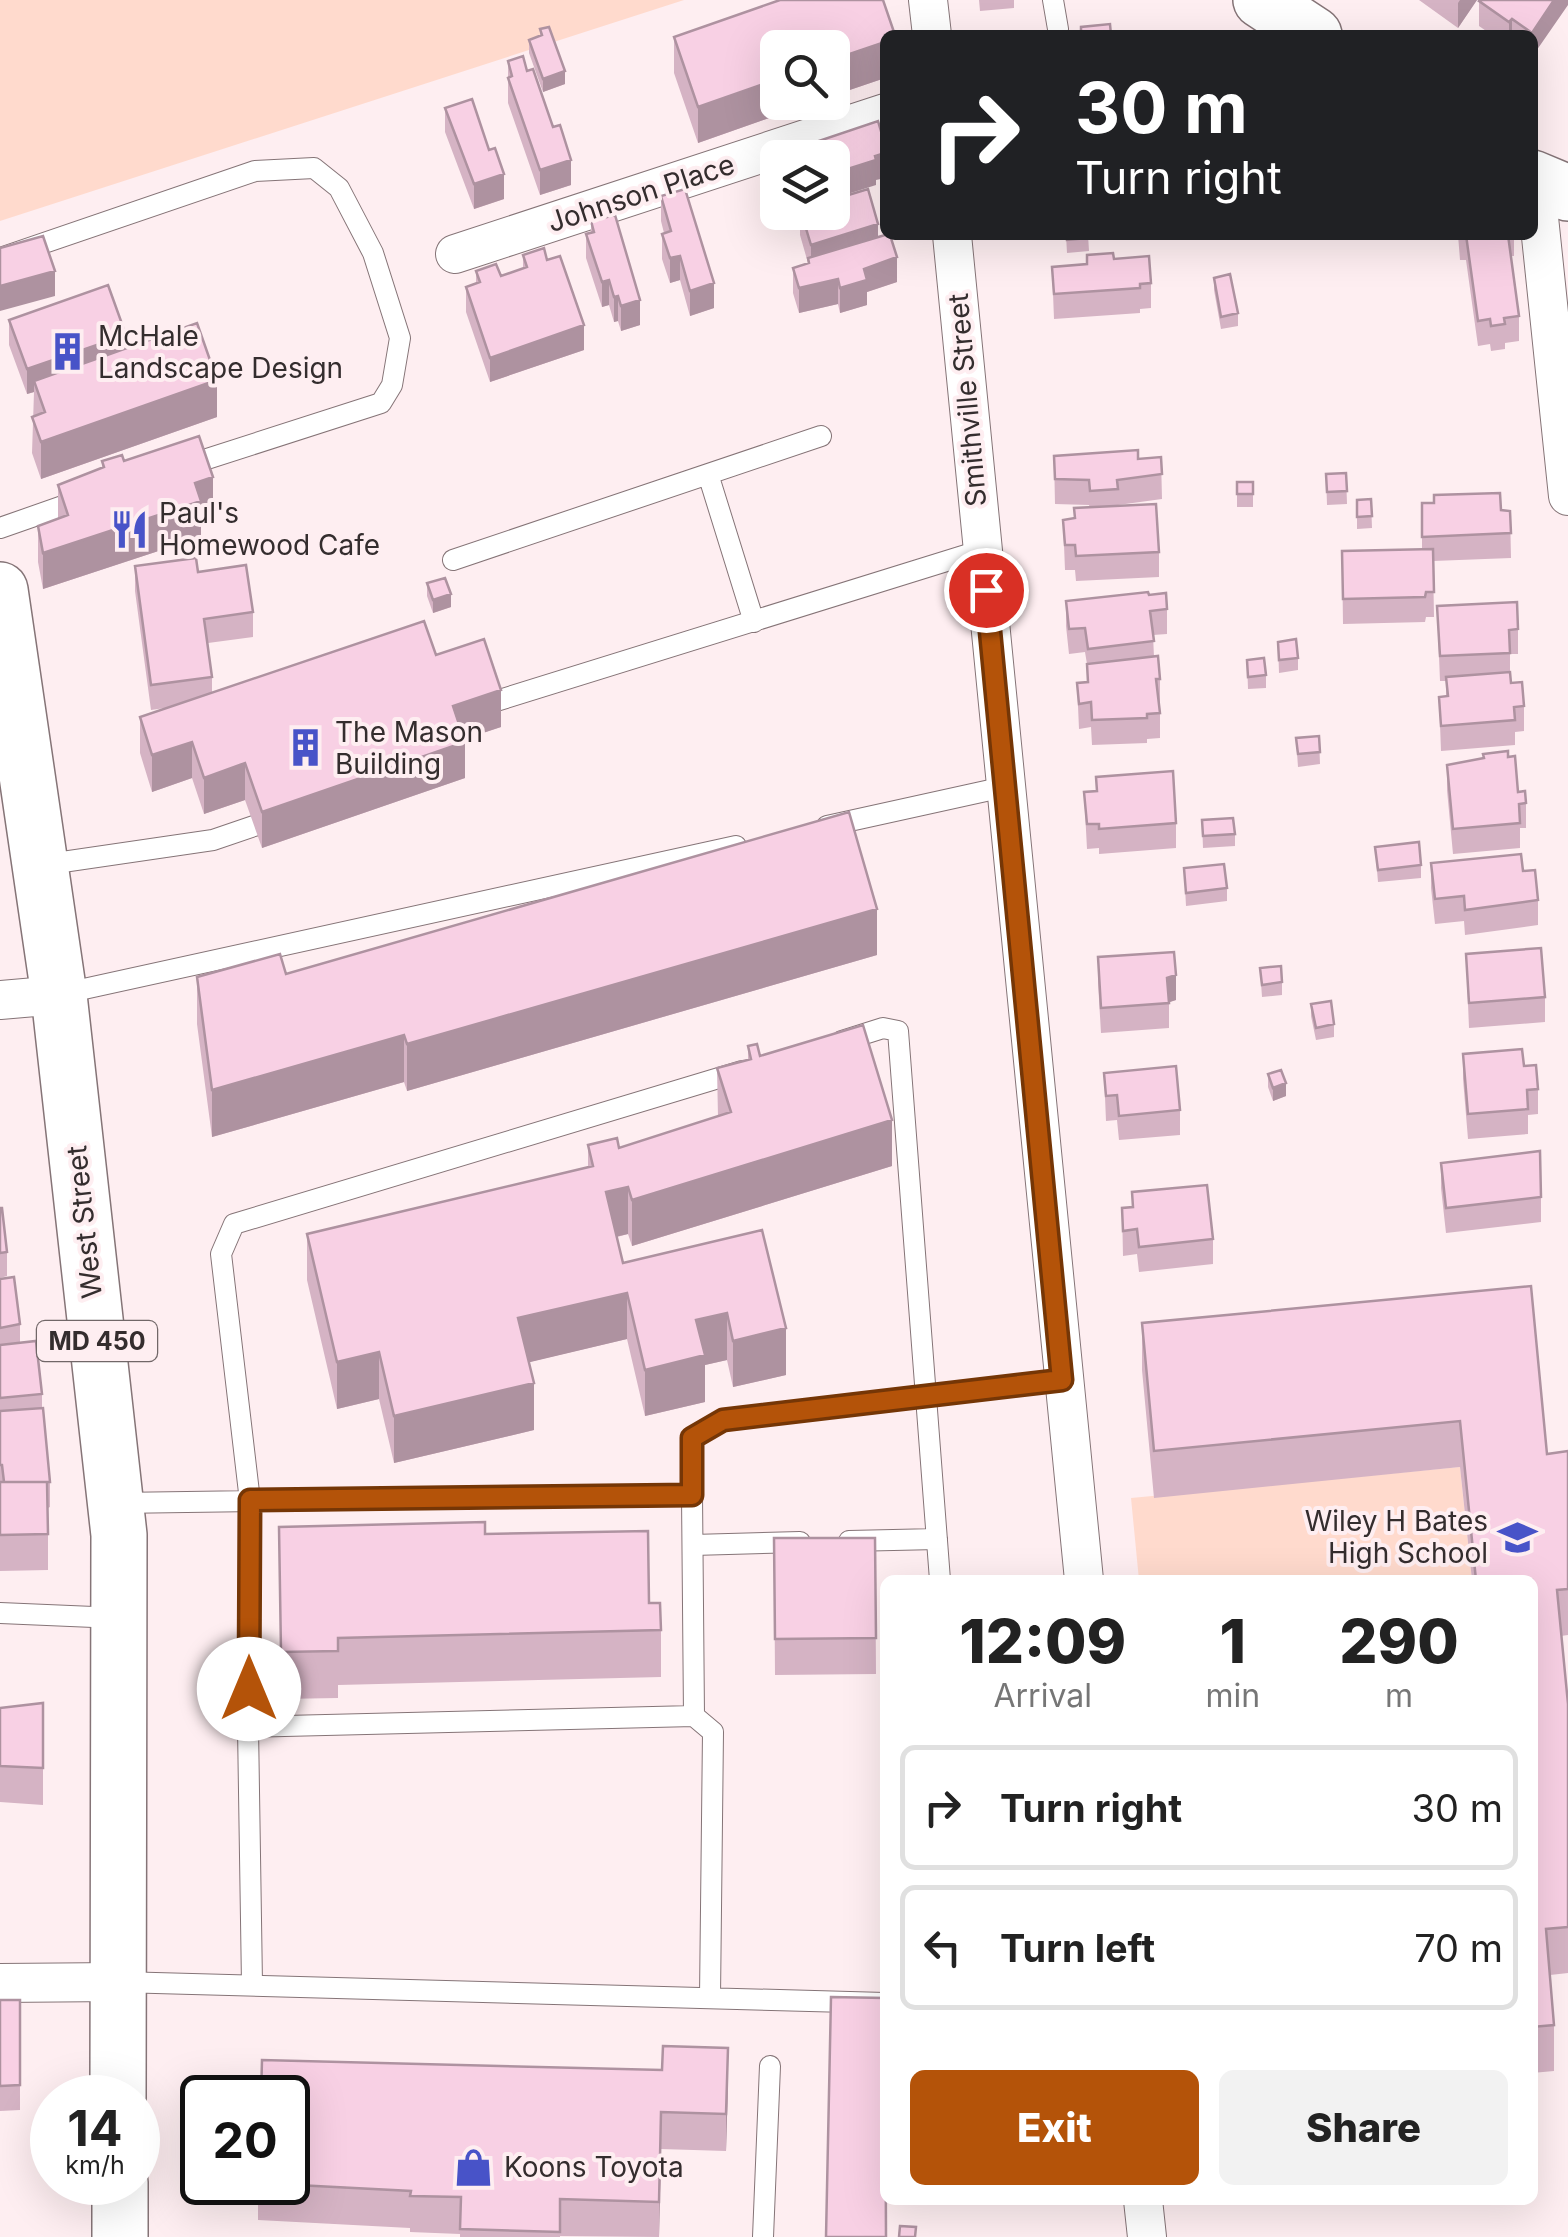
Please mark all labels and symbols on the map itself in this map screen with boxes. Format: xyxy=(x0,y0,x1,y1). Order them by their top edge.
street label: Johnson Place xyxy=(543,147,739,239)
street label: Smithville Street xyxy=(941,292,993,508)
place label: McHale Landscape Design xyxy=(98,319,343,385)
building icon: McHale Landscape Design xyxy=(47,331,89,373)
place label: Paul's Homewood Cafe xyxy=(159,496,380,562)
restaurant icon: Paul's Homewood Cafe xyxy=(108,508,150,550)
pin xyxy=(944,548,1029,633)
place label: The Mason Building xyxy=(335,715,483,781)
building icon: The Mason Building xyxy=(284,727,326,769)
street label: West Street xyxy=(59,1144,109,1300)
road number: MD 450 xyxy=(37,1321,157,1361)
place label: Wiley H Bates High School xyxy=(1305,1504,1488,1570)
school or university icon: Wiley H Bates High School xyxy=(1497,1516,1539,1558)
position arrow xyxy=(197,1637,301,1741)
speed limit sign: 20 xyxy=(180,2075,310,2205)
shop icon: Koons Toyota xyxy=(453,2146,495,2188)
place label: Koons Toyota xyxy=(504,2150,684,2184)

